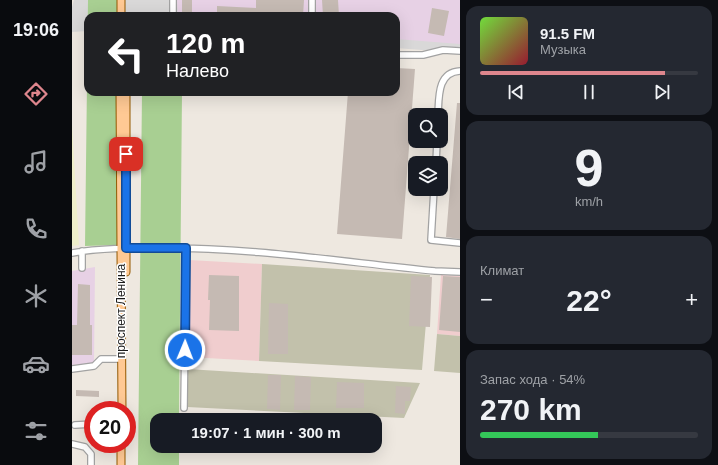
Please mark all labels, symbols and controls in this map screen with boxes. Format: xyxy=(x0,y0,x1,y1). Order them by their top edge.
text: 19:06 xyxy=(13,20,59,40)
text: 91.5 FM xyxy=(540,25,595,42)
icon: left xyxy=(100,28,152,80)
text: 120 m xyxy=(166,28,245,59)
text: Музыка xyxy=(540,42,586,57)
text: Налево xyxy=(166,61,229,81)
icon: directions xyxy=(22,80,50,108)
icon: previous xyxy=(505,81,527,103)
icon: pause xyxy=(578,81,600,103)
icon: next xyxy=(651,81,673,103)
map controls xyxy=(408,108,448,196)
button: search xyxy=(408,108,448,148)
pin xyxy=(109,137,143,171)
text: 9 xyxy=(575,139,603,197)
icon: arrive xyxy=(115,143,137,165)
icon: music xyxy=(22,148,50,176)
button: layers xyxy=(408,156,448,196)
text: km/h xyxy=(575,194,603,209)
icon: phone xyxy=(22,215,50,243)
street label: проспект Ленина xyxy=(114,263,128,358)
text: Климат xyxy=(480,263,524,278)
icon: climate xyxy=(22,282,50,310)
text: 22° xyxy=(566,284,612,317)
text: − xyxy=(480,287,493,312)
text: + xyxy=(685,287,698,312)
position arrow xyxy=(164,329,206,371)
icon: car xyxy=(22,350,50,378)
text: Запас хода · 54% xyxy=(480,372,585,387)
text: 270 km xyxy=(480,393,582,426)
speed limit sign: 20 xyxy=(84,401,136,453)
icon: filters xyxy=(22,417,50,445)
text: 19:07 · 1 мин · 300 m xyxy=(191,424,341,441)

